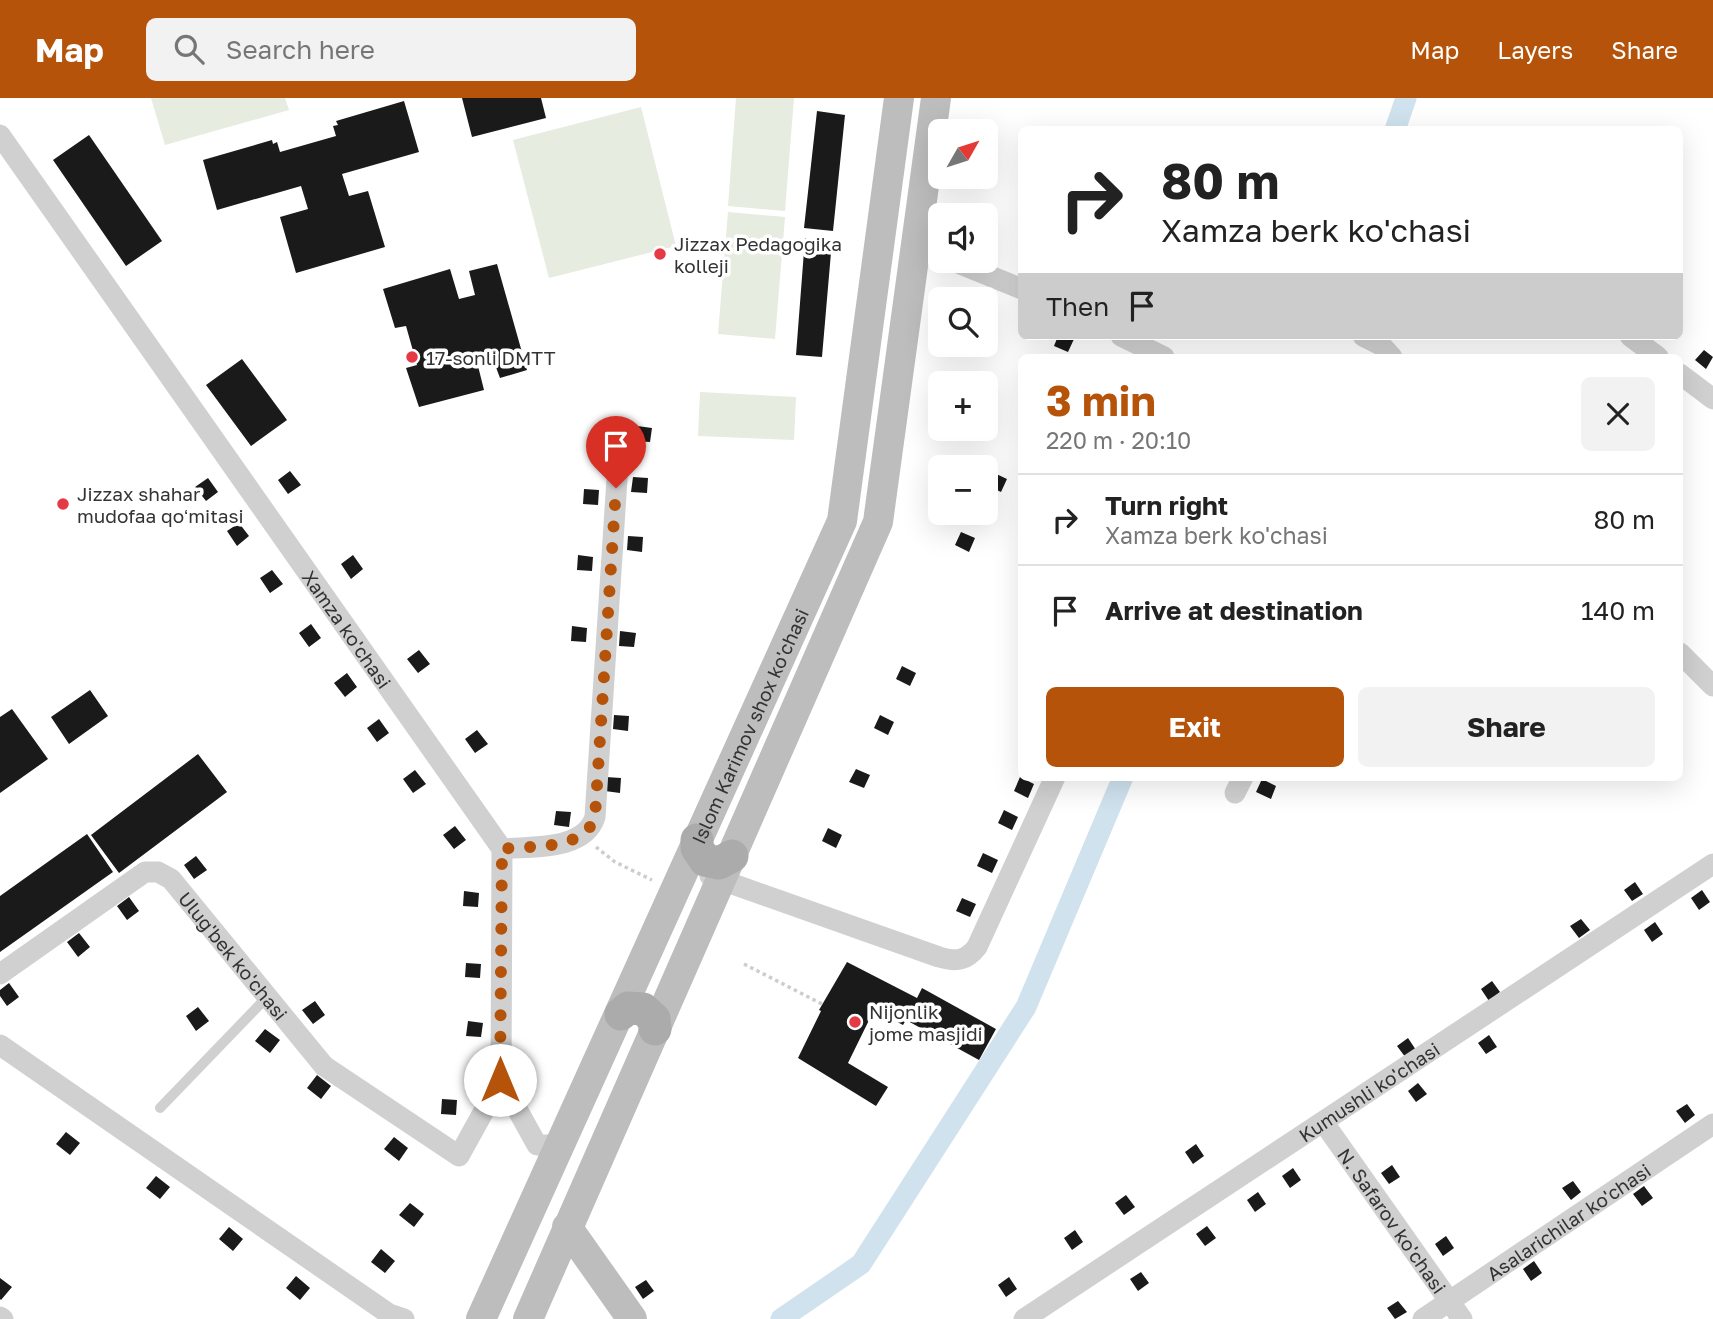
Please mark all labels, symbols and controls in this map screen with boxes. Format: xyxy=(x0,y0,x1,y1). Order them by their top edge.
search box xyxy=(146,18,636,81)
text: Map xyxy=(35,30,104,69)
icon: search xyxy=(170,30,208,68)
text: Search here xyxy=(226,34,375,65)
text: Map xyxy=(1410,35,1459,64)
text: Layers xyxy=(1497,35,1573,64)
text: Share xyxy=(1611,35,1678,64)
north arrow xyxy=(928,119,998,189)
map controls xyxy=(928,119,998,525)
text: 80 m xyxy=(1161,151,1279,210)
icon: right xyxy=(1046,154,1137,245)
button: sound xyxy=(928,203,998,273)
text: Xamza berk ko'chasi xyxy=(1161,211,1471,249)
place label: Jizzax Pedagogika kolleji xyxy=(674,232,842,277)
marker: Jizzax Pedagogika kolleji xyxy=(652,246,668,262)
button: search xyxy=(928,287,998,357)
icon: arrive xyxy=(1123,287,1161,325)
text: Then xyxy=(1046,291,1109,322)
place label: 17-sonli DMTT xyxy=(426,346,556,369)
marker: 17-sonli DMTT xyxy=(404,349,420,365)
button: + xyxy=(928,371,998,441)
text: 3 min xyxy=(1046,375,1156,425)
button: close xyxy=(1581,377,1655,451)
pin xyxy=(586,416,646,488)
text: 220 m · 20:10 xyxy=(1046,426,1191,454)
icon: arrive xyxy=(597,427,635,465)
button: − xyxy=(928,455,998,525)
place label: Jizzax shahar mudofaa qoʻmitasi xyxy=(77,482,244,527)
text: Turn right xyxy=(1105,490,1228,521)
marker: Jizzax shahar mudofaa qoʻmitasi xyxy=(55,496,71,512)
icon: right xyxy=(1046,501,1084,539)
text: 80 m xyxy=(1594,504,1655,535)
text: Xamza berk ko'chasi xyxy=(1105,521,1328,549)
street label: Xamza ko'chasi xyxy=(298,566,397,692)
icon: arrive xyxy=(1046,592,1084,630)
text: Arrive at destination xyxy=(1105,595,1363,626)
text: 140 m xyxy=(1581,595,1655,626)
street label: Islom Karimov shox ko'chasi xyxy=(686,605,813,847)
button: Exit xyxy=(1046,687,1344,767)
button: Share xyxy=(1358,687,1655,767)
street label: Ulug'bek ko'chasi xyxy=(174,887,293,1024)
place label: Nijonlik jome masjidi xyxy=(868,1000,983,1045)
marker: Nijonlik jome masjidi xyxy=(847,1014,863,1030)
street label: Kumushli ko'chasi xyxy=(1294,1037,1443,1146)
position arrow xyxy=(463,1043,537,1117)
street label: N. Safarov ko'chasi xyxy=(1333,1143,1452,1297)
street label: Asalarichilar ko'chasi xyxy=(1482,1158,1655,1285)

